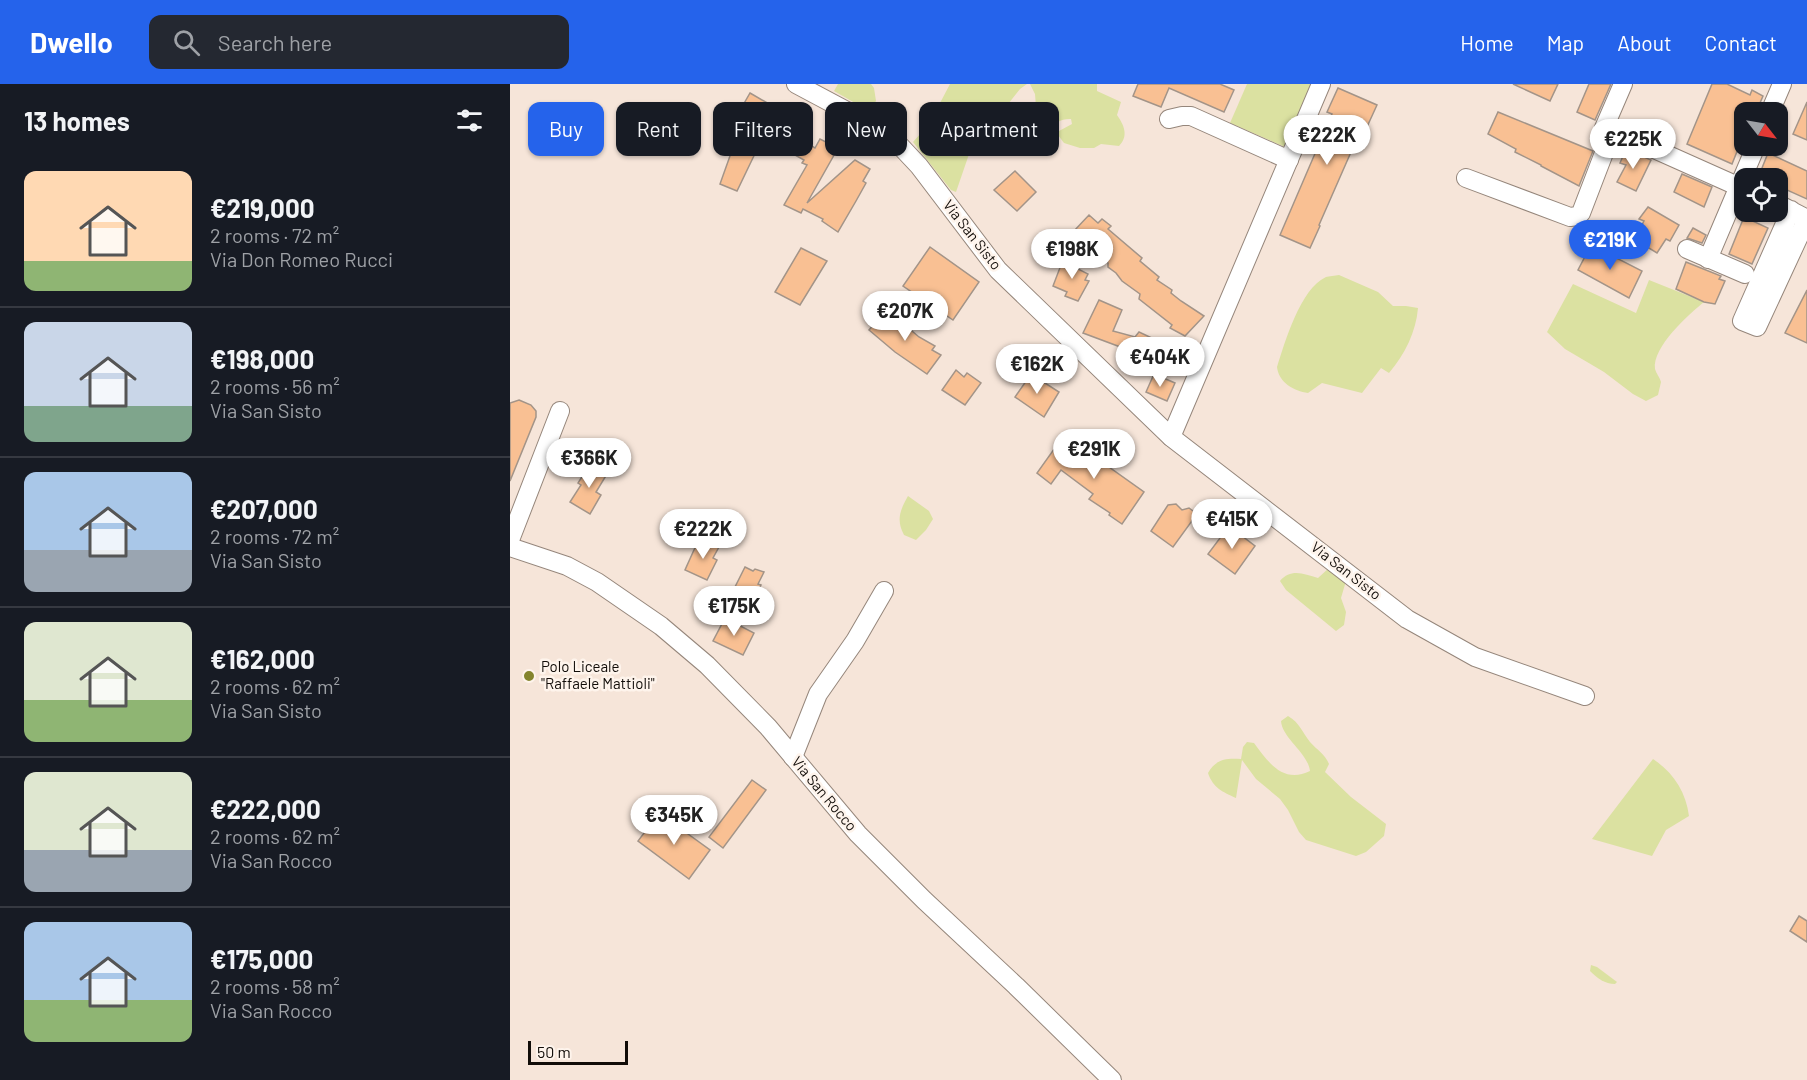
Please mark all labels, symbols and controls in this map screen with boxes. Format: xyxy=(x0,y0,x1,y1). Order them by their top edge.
search box xyxy=(149,15,569,69)
text: Dwello xyxy=(30,25,113,59)
icon: search xyxy=(170,26,203,59)
text: Search here xyxy=(218,29,332,55)
text: Home xyxy=(1460,30,1514,55)
text: Map xyxy=(1547,30,1584,55)
text: About xyxy=(1617,30,1672,55)
text: Contact xyxy=(1705,30,1777,55)
chip: Buy xyxy=(528,102,604,156)
chip: Rent xyxy=(616,102,701,156)
chip: Filters xyxy=(713,102,813,156)
chip: New xyxy=(825,102,907,156)
chip: Apartment xyxy=(919,102,1059,156)
north arrow xyxy=(1734,102,1788,156)
map controls xyxy=(1734,102,1788,222)
icon: filters xyxy=(453,104,486,137)
text: 13 homes xyxy=(24,105,130,136)
pin: €222K xyxy=(1285,115,1369,166)
pin: €225K xyxy=(1591,119,1675,170)
text: €222K xyxy=(1298,122,1356,146)
text: €225K xyxy=(1604,126,1662,150)
button: locate xyxy=(1734,168,1788,222)
text: €219,000 xyxy=(210,192,315,223)
icon: home xyxy=(72,195,144,267)
street label: Via San Sisto xyxy=(940,196,1006,273)
pin: €219K xyxy=(1568,220,1652,271)
text: 2 rooms · 72 m² xyxy=(210,223,339,247)
text: €219K xyxy=(1583,227,1637,251)
pin: €198K xyxy=(1030,229,1114,280)
text: €198K xyxy=(1045,236,1099,260)
text: Via Don Romeo Rucci xyxy=(210,247,393,271)
pin: €207K xyxy=(863,291,947,342)
text: €207K xyxy=(876,298,934,322)
pin: €404K xyxy=(1118,337,1202,388)
text: €198,000 xyxy=(210,343,314,374)
pin: €162K xyxy=(995,344,1079,395)
text: €404K xyxy=(1130,344,1190,368)
icon: home xyxy=(72,346,144,418)
text: €162K xyxy=(1010,351,1064,375)
text: 2 rooms · 56 m² xyxy=(210,374,340,398)
text: Via San Sisto xyxy=(210,398,322,422)
pin: €291K xyxy=(1052,429,1136,480)
text: €291K xyxy=(1067,436,1121,460)
pin: €366K xyxy=(547,438,631,489)
text: €366K xyxy=(560,445,618,469)
text: €207,000 xyxy=(210,493,318,524)
icon: home xyxy=(72,496,144,568)
pin: €415K xyxy=(1190,499,1274,550)
text: €415K xyxy=(1205,506,1259,530)
pin: €222K xyxy=(661,509,745,560)
text: €222K xyxy=(674,516,732,540)
text: 2 rooms · 72 m² xyxy=(210,524,339,548)
street label: Via San Sisto xyxy=(1308,537,1385,603)
text: Via San Sisto xyxy=(210,548,322,572)
pin: €175K xyxy=(692,586,776,637)
text: €175K xyxy=(708,593,760,617)
text: €162,000 xyxy=(210,643,315,674)
icon: home xyxy=(72,646,144,718)
place label: Polo Liceale "Raffaele Mattioli" xyxy=(541,657,655,692)
marker: Polo Liceale "Raffaele Mattioli" xyxy=(522,669,536,683)
text: 2 rooms · 62 m² xyxy=(210,674,340,698)
text: Via San Sisto xyxy=(210,698,322,722)
street label: Via San Rocco xyxy=(788,752,861,834)
text: €222,000 xyxy=(210,793,321,824)
pin: €345K xyxy=(632,795,716,846)
icon: home xyxy=(72,796,144,868)
text: €345K xyxy=(645,802,703,826)
text: 2 rooms · 62 m² xyxy=(210,824,340,848)
text: Via San Rocco xyxy=(210,848,332,872)
text: €175,000 xyxy=(210,943,313,974)
icon: home xyxy=(72,946,144,1018)
text: 2 rooms · 58 m² xyxy=(210,974,340,998)
text: Via San Rocco xyxy=(210,998,332,1022)
scale bar xyxy=(528,1038,628,1066)
text: 50 m xyxy=(537,1042,571,1061)

